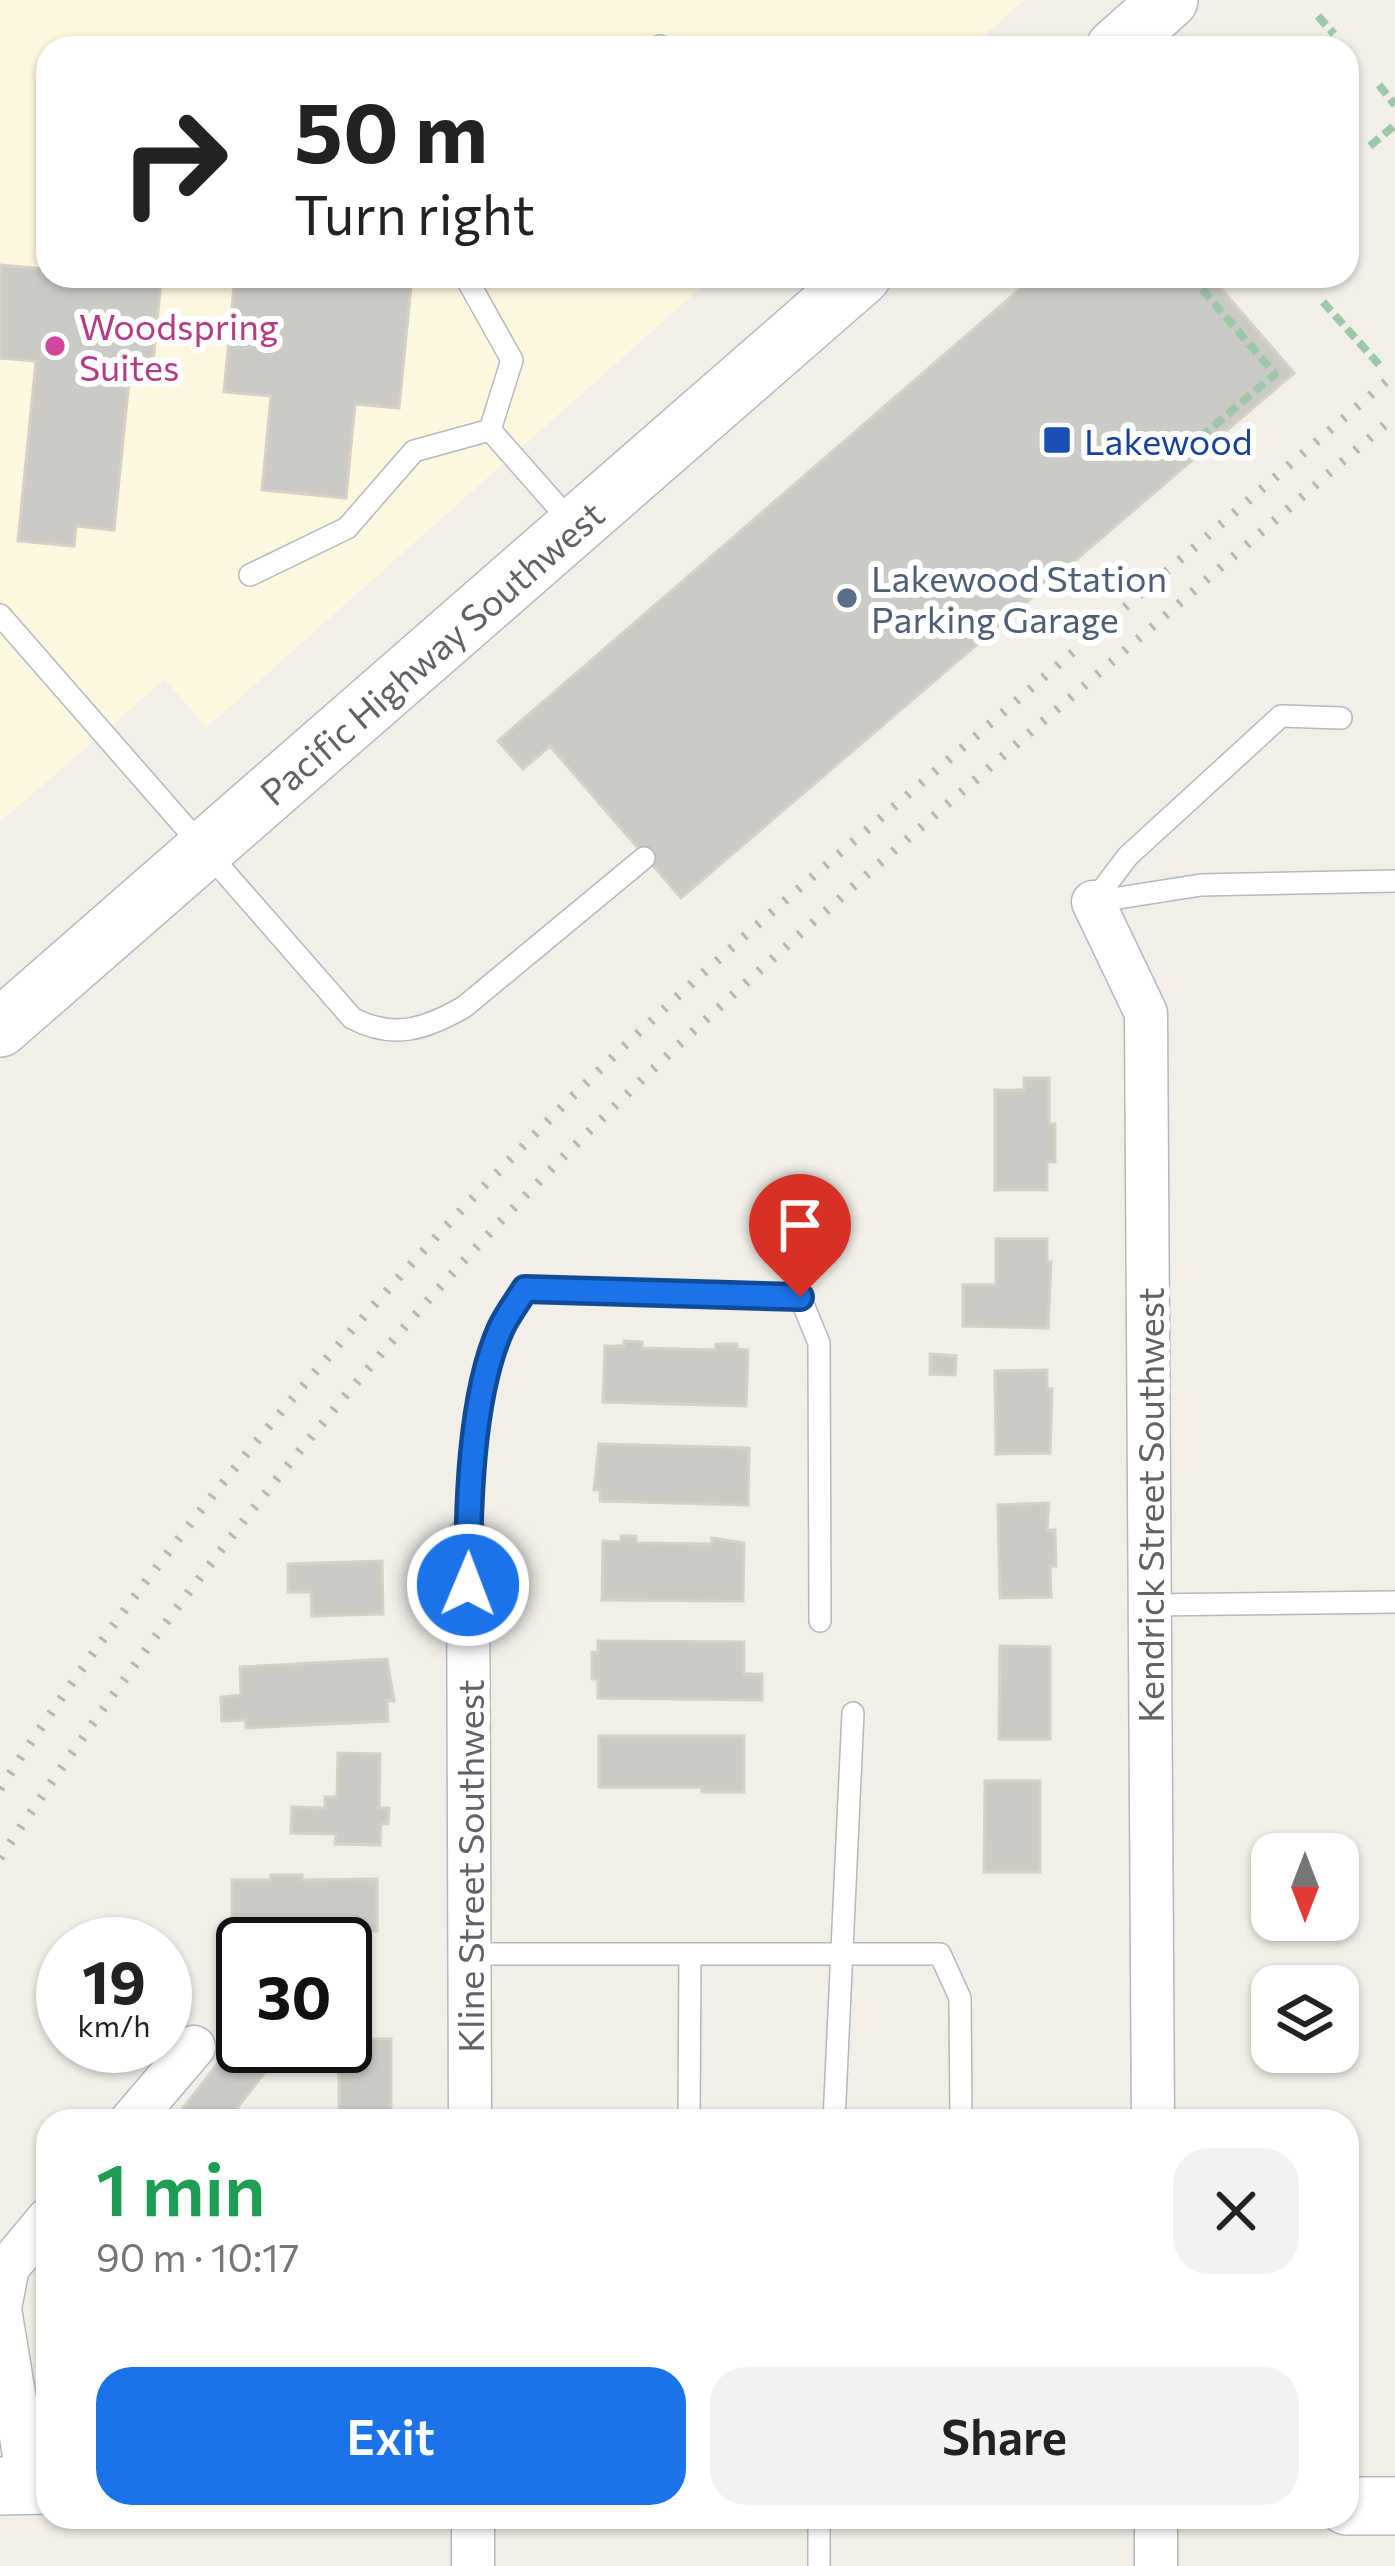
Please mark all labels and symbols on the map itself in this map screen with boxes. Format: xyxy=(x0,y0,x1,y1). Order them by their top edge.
place label: Woodspring Suites xyxy=(79,303,278,388)
marker: Woodspring Suites xyxy=(42,333,68,359)
place label: Lakewood xyxy=(1084,418,1253,462)
marker: Lakewood xyxy=(1041,424,1073,456)
street label: Pacific Highway Southwest xyxy=(250,491,612,813)
place label: Lakewood Station Parking Garage xyxy=(871,555,1167,640)
marker: Lakewood Station Parking Garage xyxy=(834,585,860,611)
pin xyxy=(749,1174,851,1297)
street label: Kendrick Street Southwest xyxy=(1127,1287,1171,1723)
position arrow xyxy=(405,1522,531,1648)
street label: Kline Street Southwest xyxy=(447,1679,491,2053)
north arrow xyxy=(1251,1833,1359,1941)
speed limit sign: 30 xyxy=(216,1917,372,2073)

